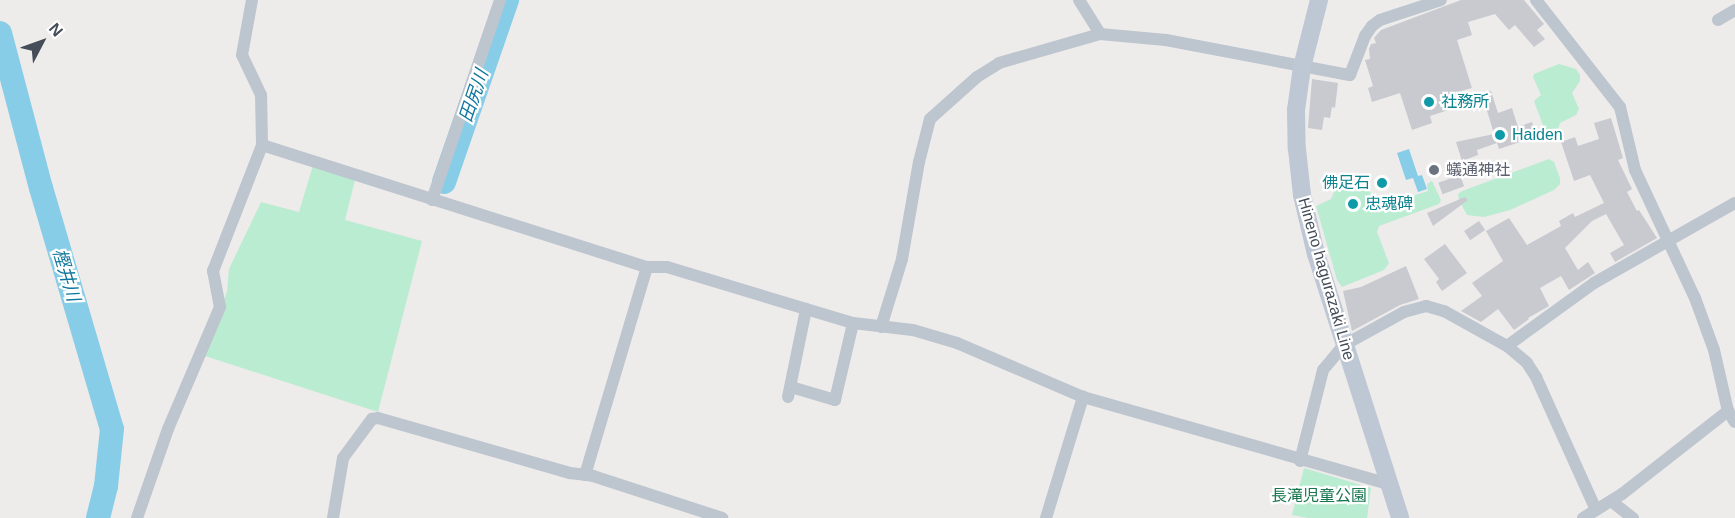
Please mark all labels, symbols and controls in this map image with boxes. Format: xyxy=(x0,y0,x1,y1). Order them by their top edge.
north arrow xyxy=(12,12,72,72)
text: N xyxy=(46,20,66,40)
water label: 田尻川 xyxy=(455,67,493,125)
place label: 社務所 xyxy=(1441,92,1489,112)
marker: 社務所 xyxy=(1422,95,1436,109)
place label: Haiden xyxy=(1512,125,1563,145)
marker: Haiden xyxy=(1493,128,1507,142)
place label: 蟻通神社 xyxy=(1446,160,1510,180)
marker: 蟻通神社 xyxy=(1427,163,1441,177)
place label: 佛足石 xyxy=(1322,173,1370,193)
marker: 佛足石 xyxy=(1375,176,1389,190)
place label: 忠魂碑 xyxy=(1365,194,1413,214)
street label: Hineno hagurazaki Line xyxy=(1294,196,1358,362)
marker: 忠魂碑 xyxy=(1346,197,1360,211)
water label: 樫井川 xyxy=(48,246,84,304)
park label: 長滝児童公園 xyxy=(1271,486,1367,506)

